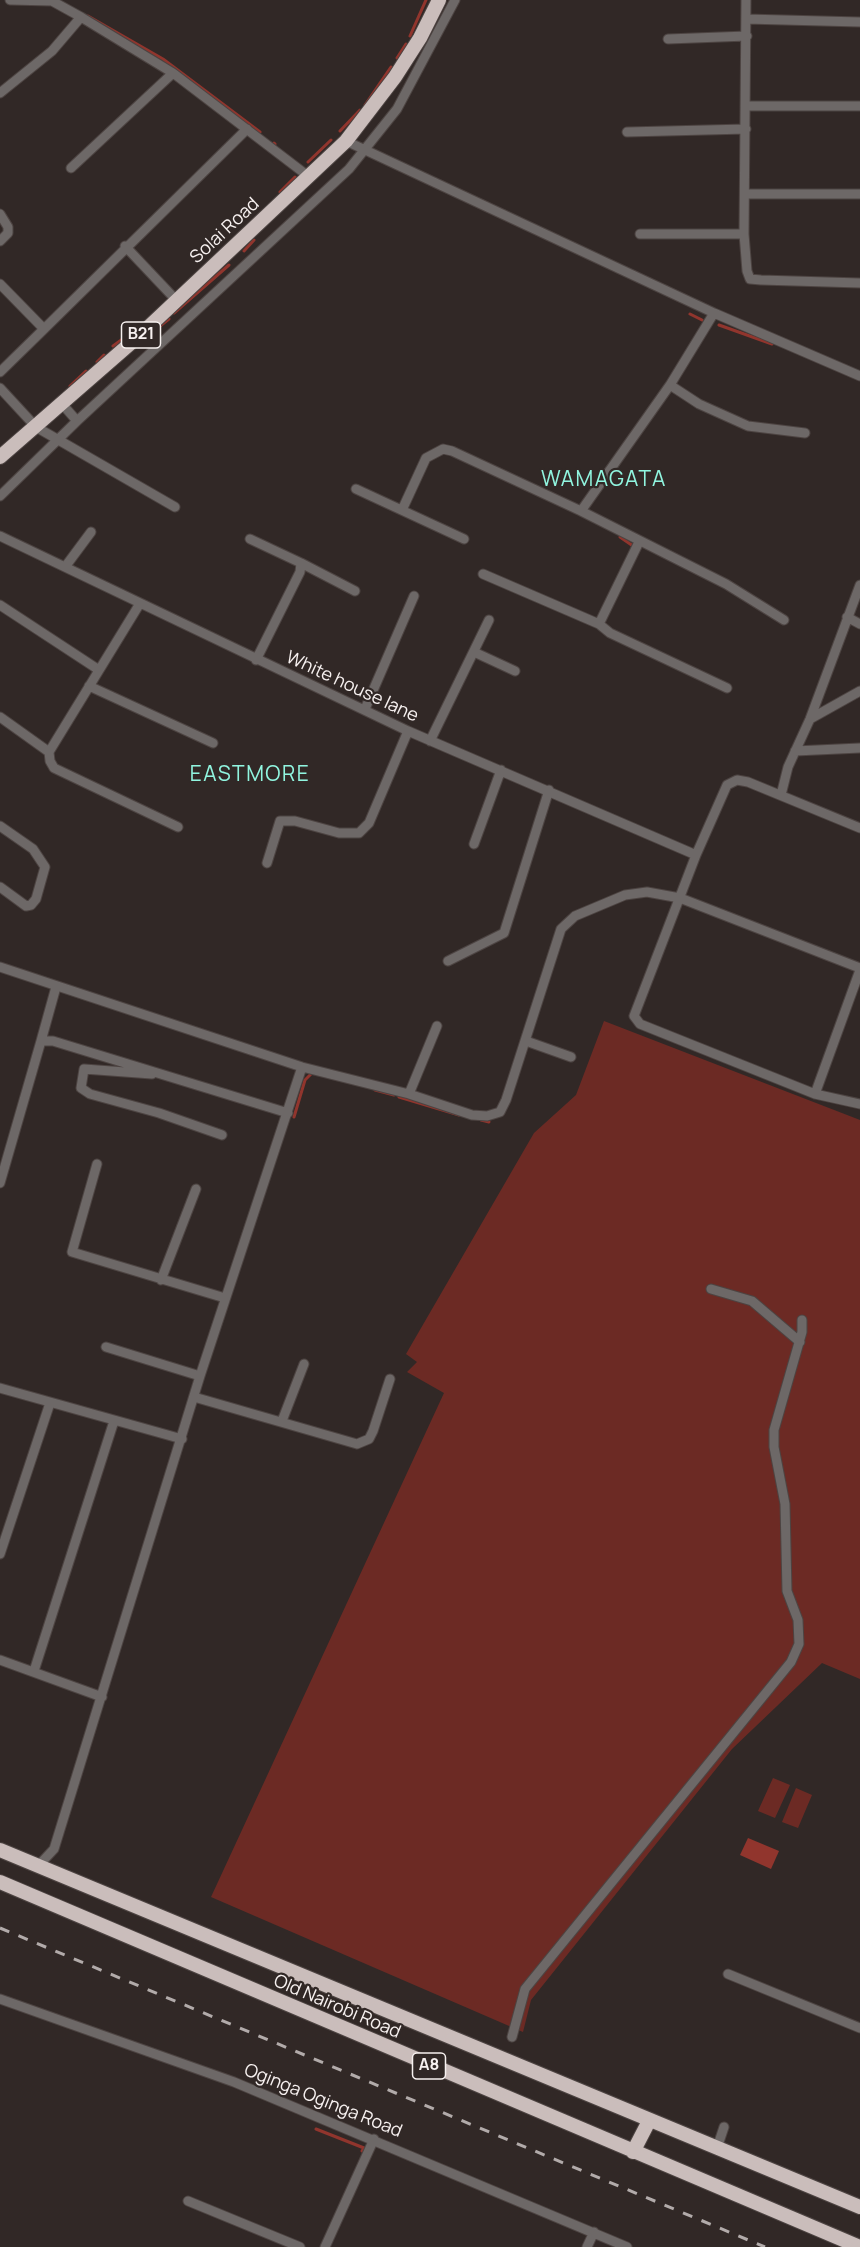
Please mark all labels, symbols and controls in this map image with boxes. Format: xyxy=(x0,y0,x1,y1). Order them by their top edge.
street label: Solai Road xyxy=(186,194,264,268)
road number: B21 xyxy=(122,322,160,348)
district label: WAMAGATA xyxy=(541,467,667,493)
street label: White house lane xyxy=(282,647,422,727)
district label: EASTMORE xyxy=(190,762,310,788)
street label: Old Nairobi Road xyxy=(270,1970,404,2044)
road number: A8 xyxy=(412,2053,446,2079)
street label: Oginga Oginga Road xyxy=(241,2059,405,2143)

